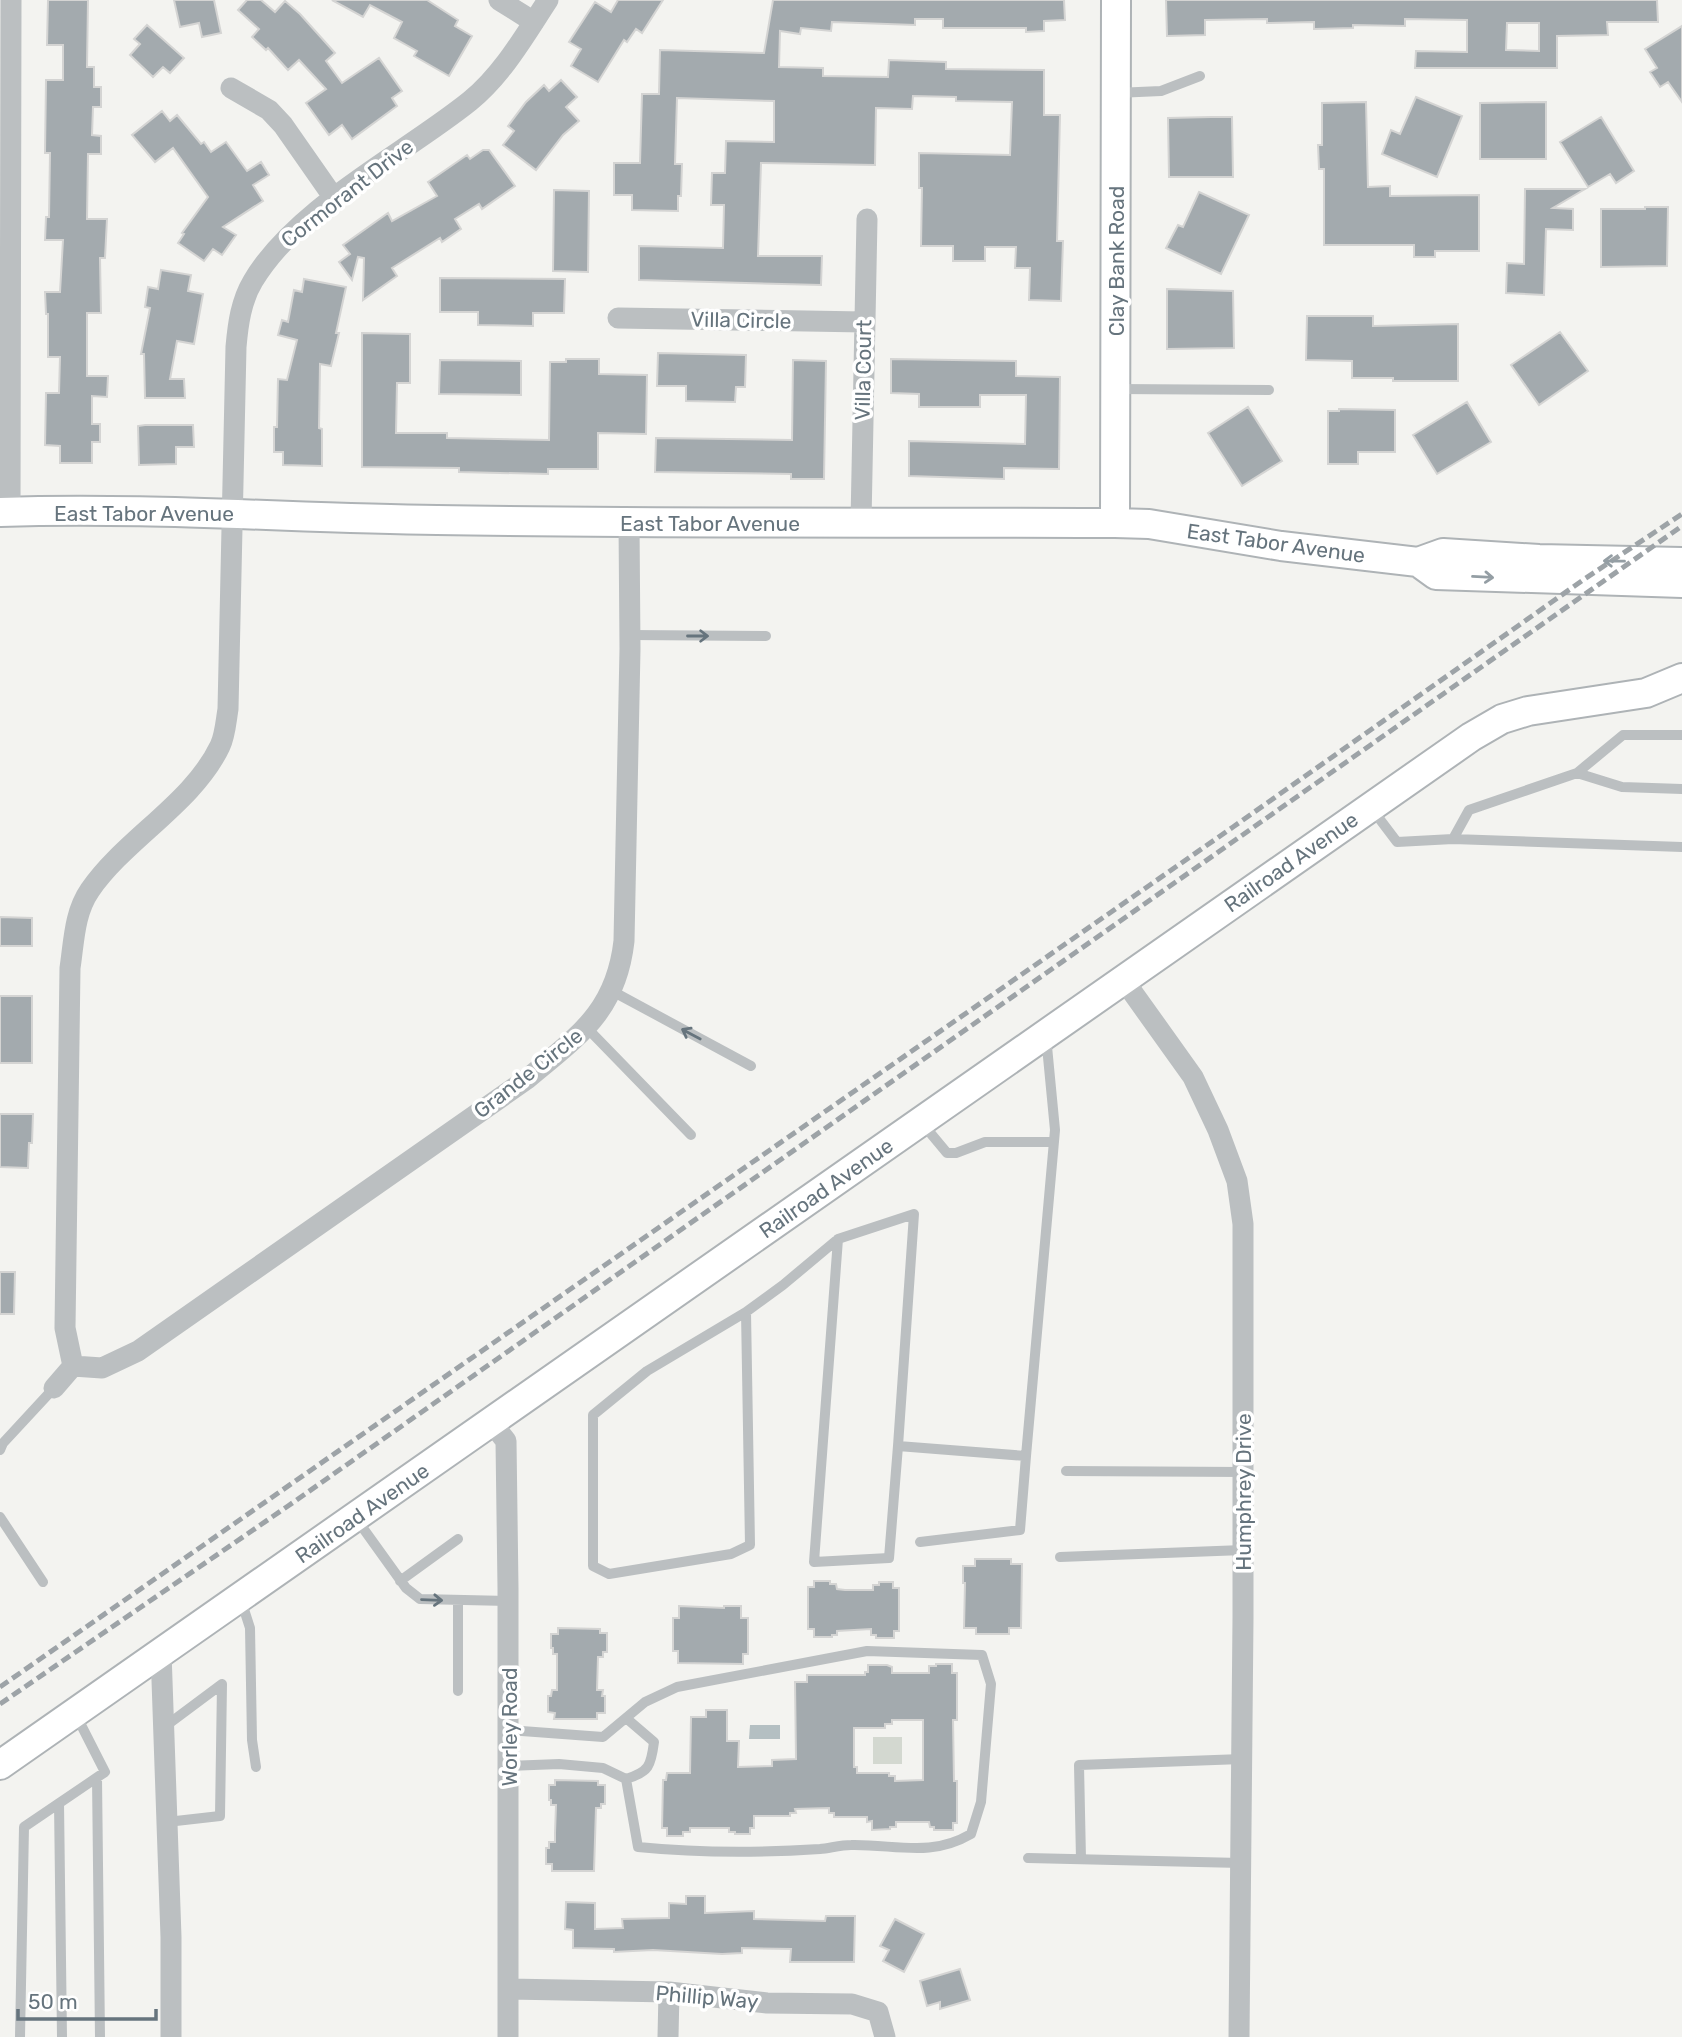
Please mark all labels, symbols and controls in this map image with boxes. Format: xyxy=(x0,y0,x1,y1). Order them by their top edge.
street label: Cormorant Drive xyxy=(276,134,418,252)
street label: Clay Bank Road xyxy=(1104,186,1129,336)
street label: Villa Circle xyxy=(690,307,792,333)
street label: Villa Court xyxy=(850,319,876,421)
street label: East Tabor Avenue xyxy=(54,501,234,526)
street label: East Tabor Avenue xyxy=(620,511,800,536)
street label: East Tabor Avenue xyxy=(1185,518,1367,568)
one-way arrow xyxy=(1603,554,1626,568)
one-way arrow xyxy=(1471,570,1494,583)
one-way arrow xyxy=(686,629,709,643)
street label: Railroad Avenue xyxy=(1219,807,1363,917)
street label: Grande Circle xyxy=(469,1023,587,1123)
one-way arrow xyxy=(681,1027,702,1041)
street label: Railroad Avenue xyxy=(754,1133,898,1243)
street label: Humphrey Drive xyxy=(1231,1413,1256,1571)
street label: Railroad Avenue xyxy=(290,1458,434,1568)
one-way arrow xyxy=(420,1593,443,1606)
street label: Worley Road xyxy=(497,1668,522,1786)
scale bar xyxy=(18,1978,156,2022)
street label: Phillip Way xyxy=(654,1980,760,2014)
text: 50 m xyxy=(28,1989,78,2014)

